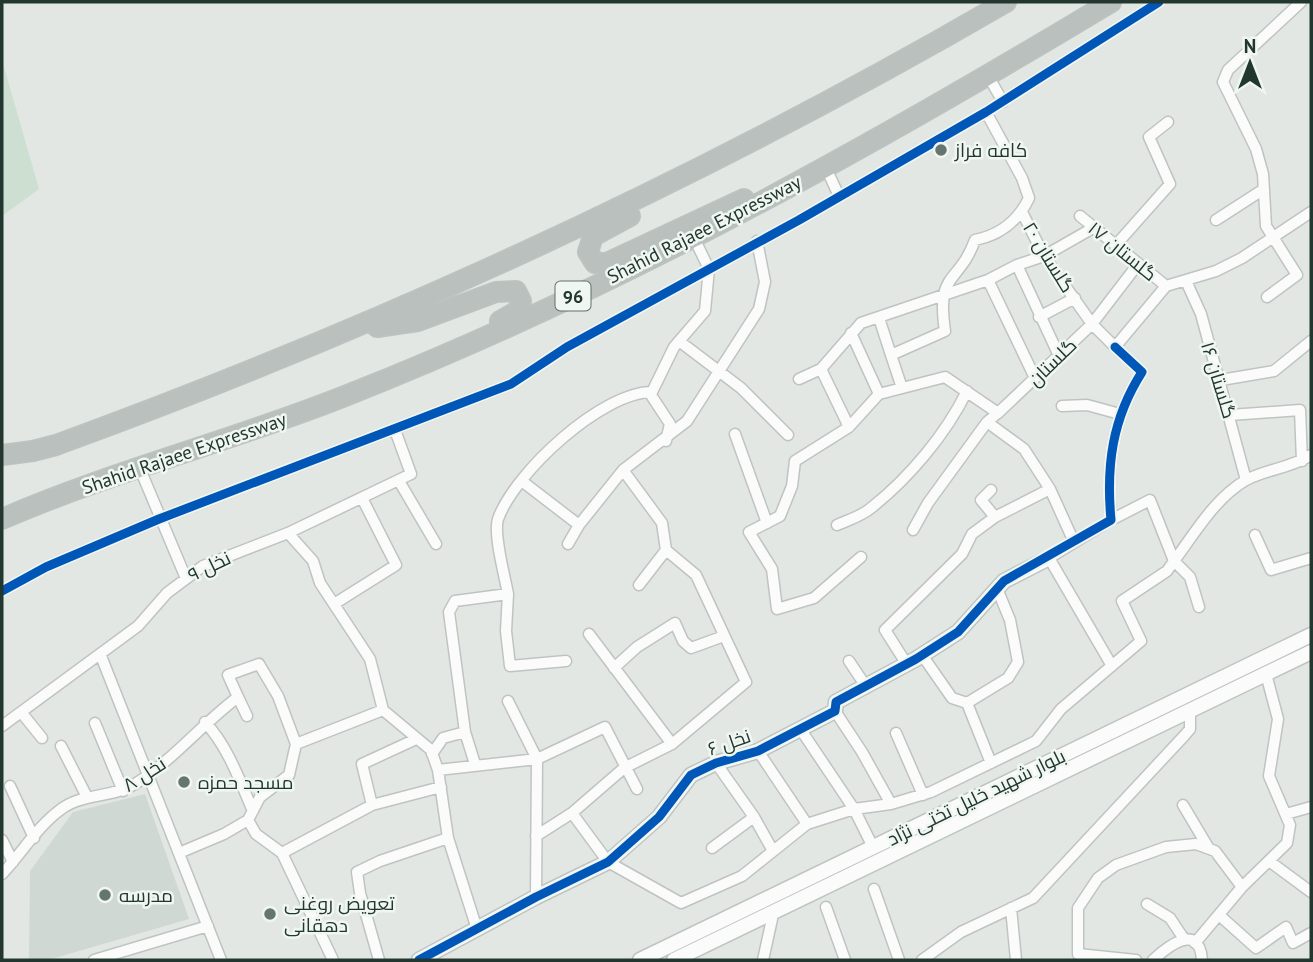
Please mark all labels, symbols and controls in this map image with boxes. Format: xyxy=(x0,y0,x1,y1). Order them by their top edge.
north arrow xyxy=(1215,28,1285,98)
text: N xyxy=(1244,34,1256,58)
place label: کافه فراز xyxy=(954,138,1027,162)
marker: کافه فراز xyxy=(933,142,949,158)
street label: Shahid Rajaee Expressway xyxy=(603,170,805,288)
street label: گلستان ۱۷ xyxy=(1084,216,1162,286)
street label: گلستان ۲۰ xyxy=(1018,217,1080,297)
road number: 96 xyxy=(556,282,590,310)
street label: گلستان xyxy=(1022,333,1082,391)
street label: گلستان ۱۶ xyxy=(1196,339,1242,421)
street label: Shahid Rajaee Expressway xyxy=(79,407,289,499)
street label: نخل ۹ xyxy=(184,545,234,587)
street label: نخل ۶ xyxy=(704,723,754,761)
street label: بلوار شهید خلیل تختی نژاد xyxy=(883,743,1069,851)
street label: نخل ۸ xyxy=(118,751,170,797)
place label: مسجد حمزه xyxy=(198,770,293,794)
marker: مسجد حمزه xyxy=(176,774,192,790)
place label: مدرسه xyxy=(119,883,173,907)
marker: مدرسه xyxy=(97,887,113,903)
place label: تعویض روغنی دهقانی xyxy=(284,891,395,937)
marker: تعویض روغنی دهقانی xyxy=(262,906,278,922)

